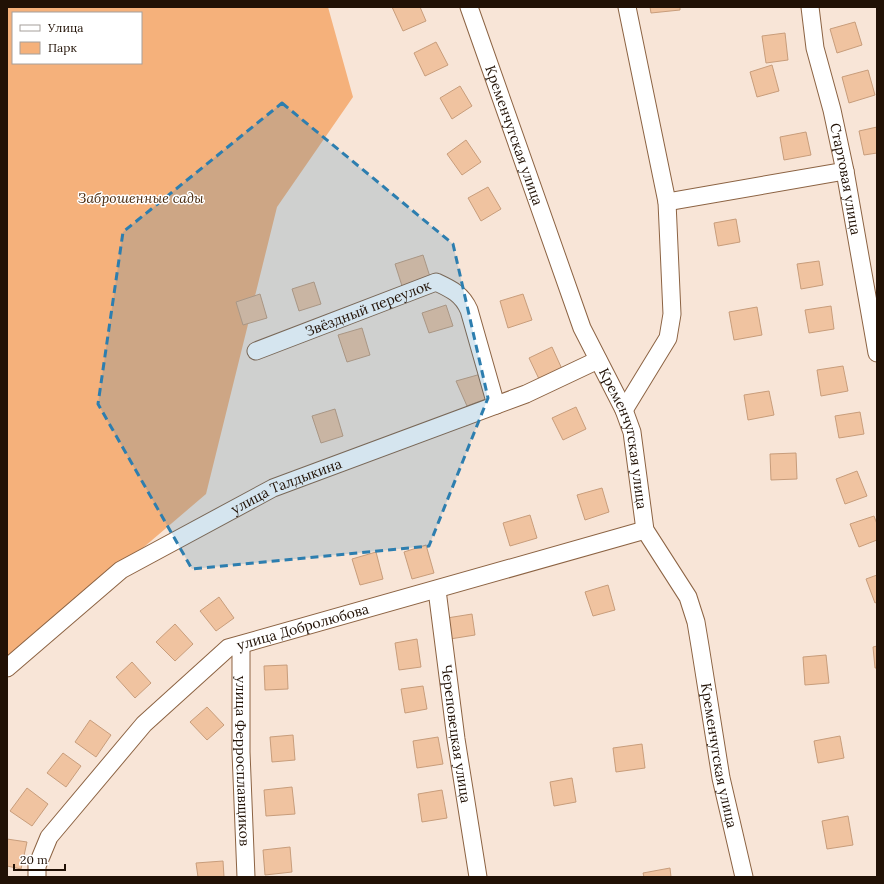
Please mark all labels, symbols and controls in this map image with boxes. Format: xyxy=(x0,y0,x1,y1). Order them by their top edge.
legend xyxy=(12,12,142,64)
text: Улица xyxy=(47,20,84,35)
text: Парк xyxy=(48,40,77,55)
street label: Кременчугская улица xyxy=(481,63,547,208)
street label: Стартовая улица xyxy=(826,121,865,236)
park label: Заброшенные сады xyxy=(78,189,204,207)
street label: Звёздный переулок xyxy=(303,276,434,340)
street label: Кременчугская улица xyxy=(595,365,651,510)
street label: улица Талдыкина xyxy=(228,454,344,518)
street label: улица Добролюбова xyxy=(235,600,371,654)
street label: Череповецкая улица xyxy=(438,663,475,804)
street label: улица Ферросплавщиков xyxy=(232,676,254,846)
street label: Кременчугская улица xyxy=(697,682,741,830)
scale bar xyxy=(14,846,65,872)
text: 20 m xyxy=(20,852,48,867)

